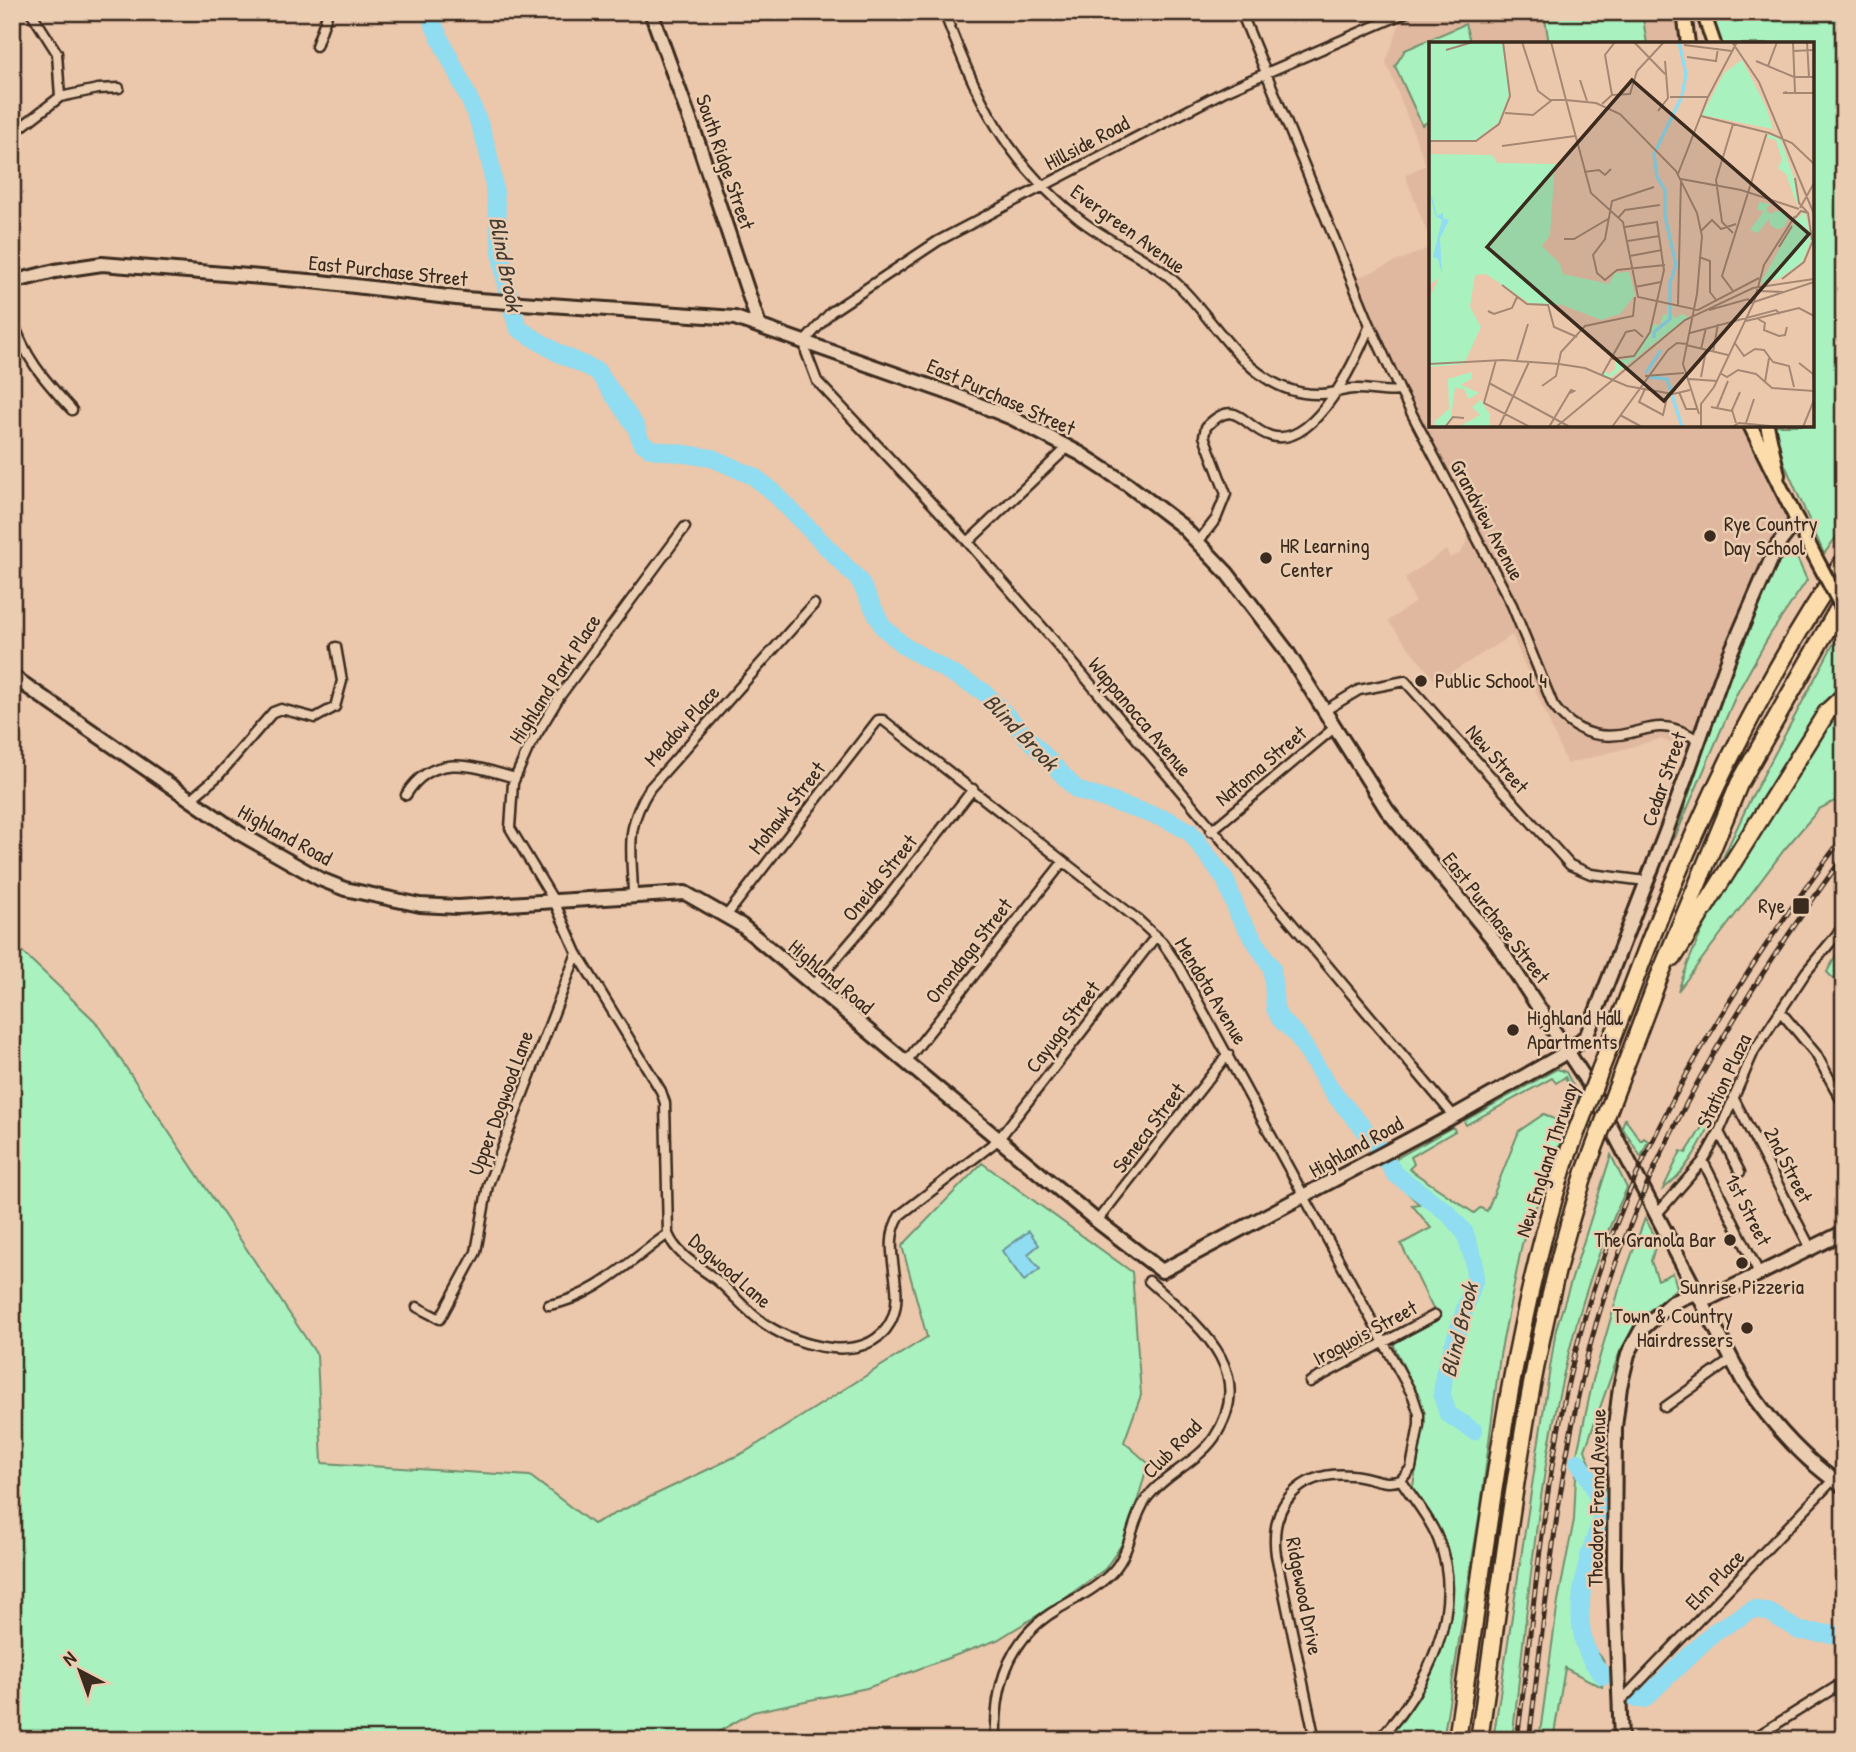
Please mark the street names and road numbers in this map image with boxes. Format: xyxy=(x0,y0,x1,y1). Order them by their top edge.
street label: South Ridge Street xyxy=(689,90,762,234)
street label: Hillside Road xyxy=(1039,108,1134,177)
street label: Evergreen Avenue xyxy=(1065,177,1192,280)
street label: East Purchase Street xyxy=(307,248,470,293)
street label: East Purchase Street xyxy=(922,351,1081,443)
street label: Grandview Avenue xyxy=(1443,454,1532,585)
street label: Highland Park Place xyxy=(502,608,607,749)
street label: Wappanocca Avenue xyxy=(1082,651,1199,783)
street label: Meadow Place xyxy=(637,679,726,773)
street label: Natoma Street xyxy=(1209,718,1313,813)
street label: New Street xyxy=(1459,718,1536,800)
street label: Cedar Street xyxy=(1634,727,1693,830)
street label: Mohawk Street xyxy=(741,755,832,860)
street label: Highland Road xyxy=(233,797,338,872)
street label: Oneida Street xyxy=(836,827,924,927)
street label: East Purchase Street xyxy=(1436,846,1557,990)
street label: Onondaga Street xyxy=(918,891,1020,1010)
street label: Highland Road xyxy=(782,932,880,1021)
street label: Mendota Avenue xyxy=(1168,932,1255,1050)
street label: Cayuga Street xyxy=(1018,974,1107,1079)
street label: Upper Dogwood Lane xyxy=(461,1026,540,1179)
street label: Station Plaza xyxy=(1689,1029,1758,1133)
street label: Seneca Street xyxy=(1105,1076,1193,1179)
street label: New England Thruway xyxy=(1508,1079,1585,1241)
street label: Highland Road xyxy=(1303,1109,1408,1184)
street label: 2nd Street xyxy=(1757,1122,1820,1208)
street label: 1st Street xyxy=(1718,1169,1779,1251)
street label: Dogwood Lane xyxy=(683,1226,778,1315)
street label: Iroquois Street xyxy=(1307,1292,1423,1372)
street label: Theodore Fremd Avenue xyxy=(1580,1409,1613,1587)
street label: Club Road xyxy=(1135,1412,1208,1485)
street label: Ridgewood Drive xyxy=(1279,1535,1330,1657)
street label: Elm Place xyxy=(1678,1543,1751,1616)

